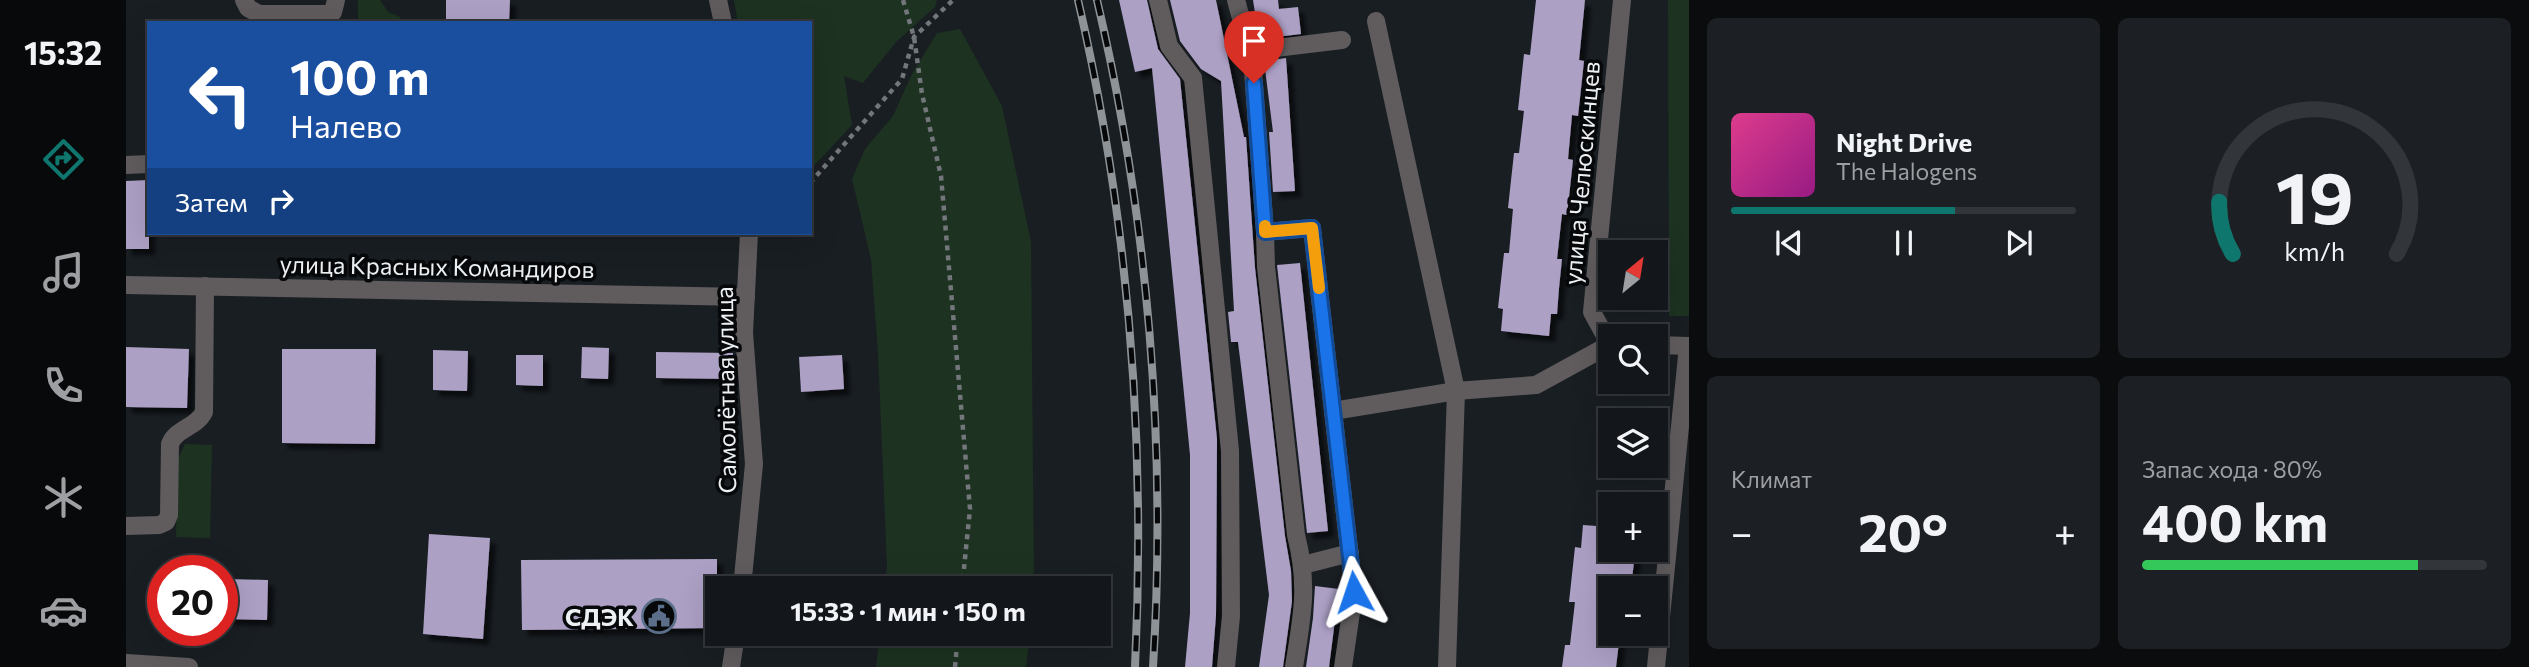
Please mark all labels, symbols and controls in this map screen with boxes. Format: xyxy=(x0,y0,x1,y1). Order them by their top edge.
pin xyxy=(1224,11,1284,83)
icon: arrive xyxy=(1235,22,1273,60)
text: 15:32 xyxy=(24,32,102,72)
text: 100 m xyxy=(290,45,429,105)
icon: left xyxy=(175,49,266,140)
street label: улица Челюскинцев xyxy=(1557,60,1605,286)
text: Налево xyxy=(290,105,402,145)
text: Night Drive xyxy=(1836,126,1972,157)
icon: directions xyxy=(39,135,88,184)
text: 19 xyxy=(2276,150,2353,239)
text: The Halogens xyxy=(1836,157,1977,185)
icon: right xyxy=(262,182,300,220)
text: Затем xyxy=(175,186,248,217)
icon: previous xyxy=(1770,224,1808,262)
icon: pause xyxy=(1885,224,1923,262)
icon: next xyxy=(2000,224,2038,262)
text: km/h xyxy=(2284,236,2345,266)
north arrow xyxy=(1598,240,1668,310)
map controls xyxy=(1598,240,1668,646)
icon: music xyxy=(39,248,88,297)
street label: улица Красных Командиров xyxy=(279,249,595,283)
street label: Самолётная улица xyxy=(709,286,741,494)
button: search xyxy=(1598,324,1668,394)
icon: phone xyxy=(39,361,88,410)
button: layers xyxy=(1598,408,1668,478)
text: Запас хода · 80% xyxy=(2142,455,2322,483)
text: Климат xyxy=(1731,465,1812,493)
icon: climate xyxy=(39,473,88,522)
text: 400 km xyxy=(2142,489,2328,553)
button: + xyxy=(1598,492,1668,562)
text: 20° xyxy=(1858,499,1948,563)
text: − xyxy=(1731,508,1753,555)
text: + xyxy=(2054,508,2076,555)
speed limit sign: 20 xyxy=(147,555,238,646)
position arrow xyxy=(1317,555,1391,629)
button: − xyxy=(1598,576,1668,646)
icon: car xyxy=(39,586,88,635)
text: 15:33 · 1 мин · 150 m xyxy=(790,595,1026,626)
public building icon: СДЭК xyxy=(640,597,678,635)
place label: СДЭК xyxy=(565,602,634,631)

